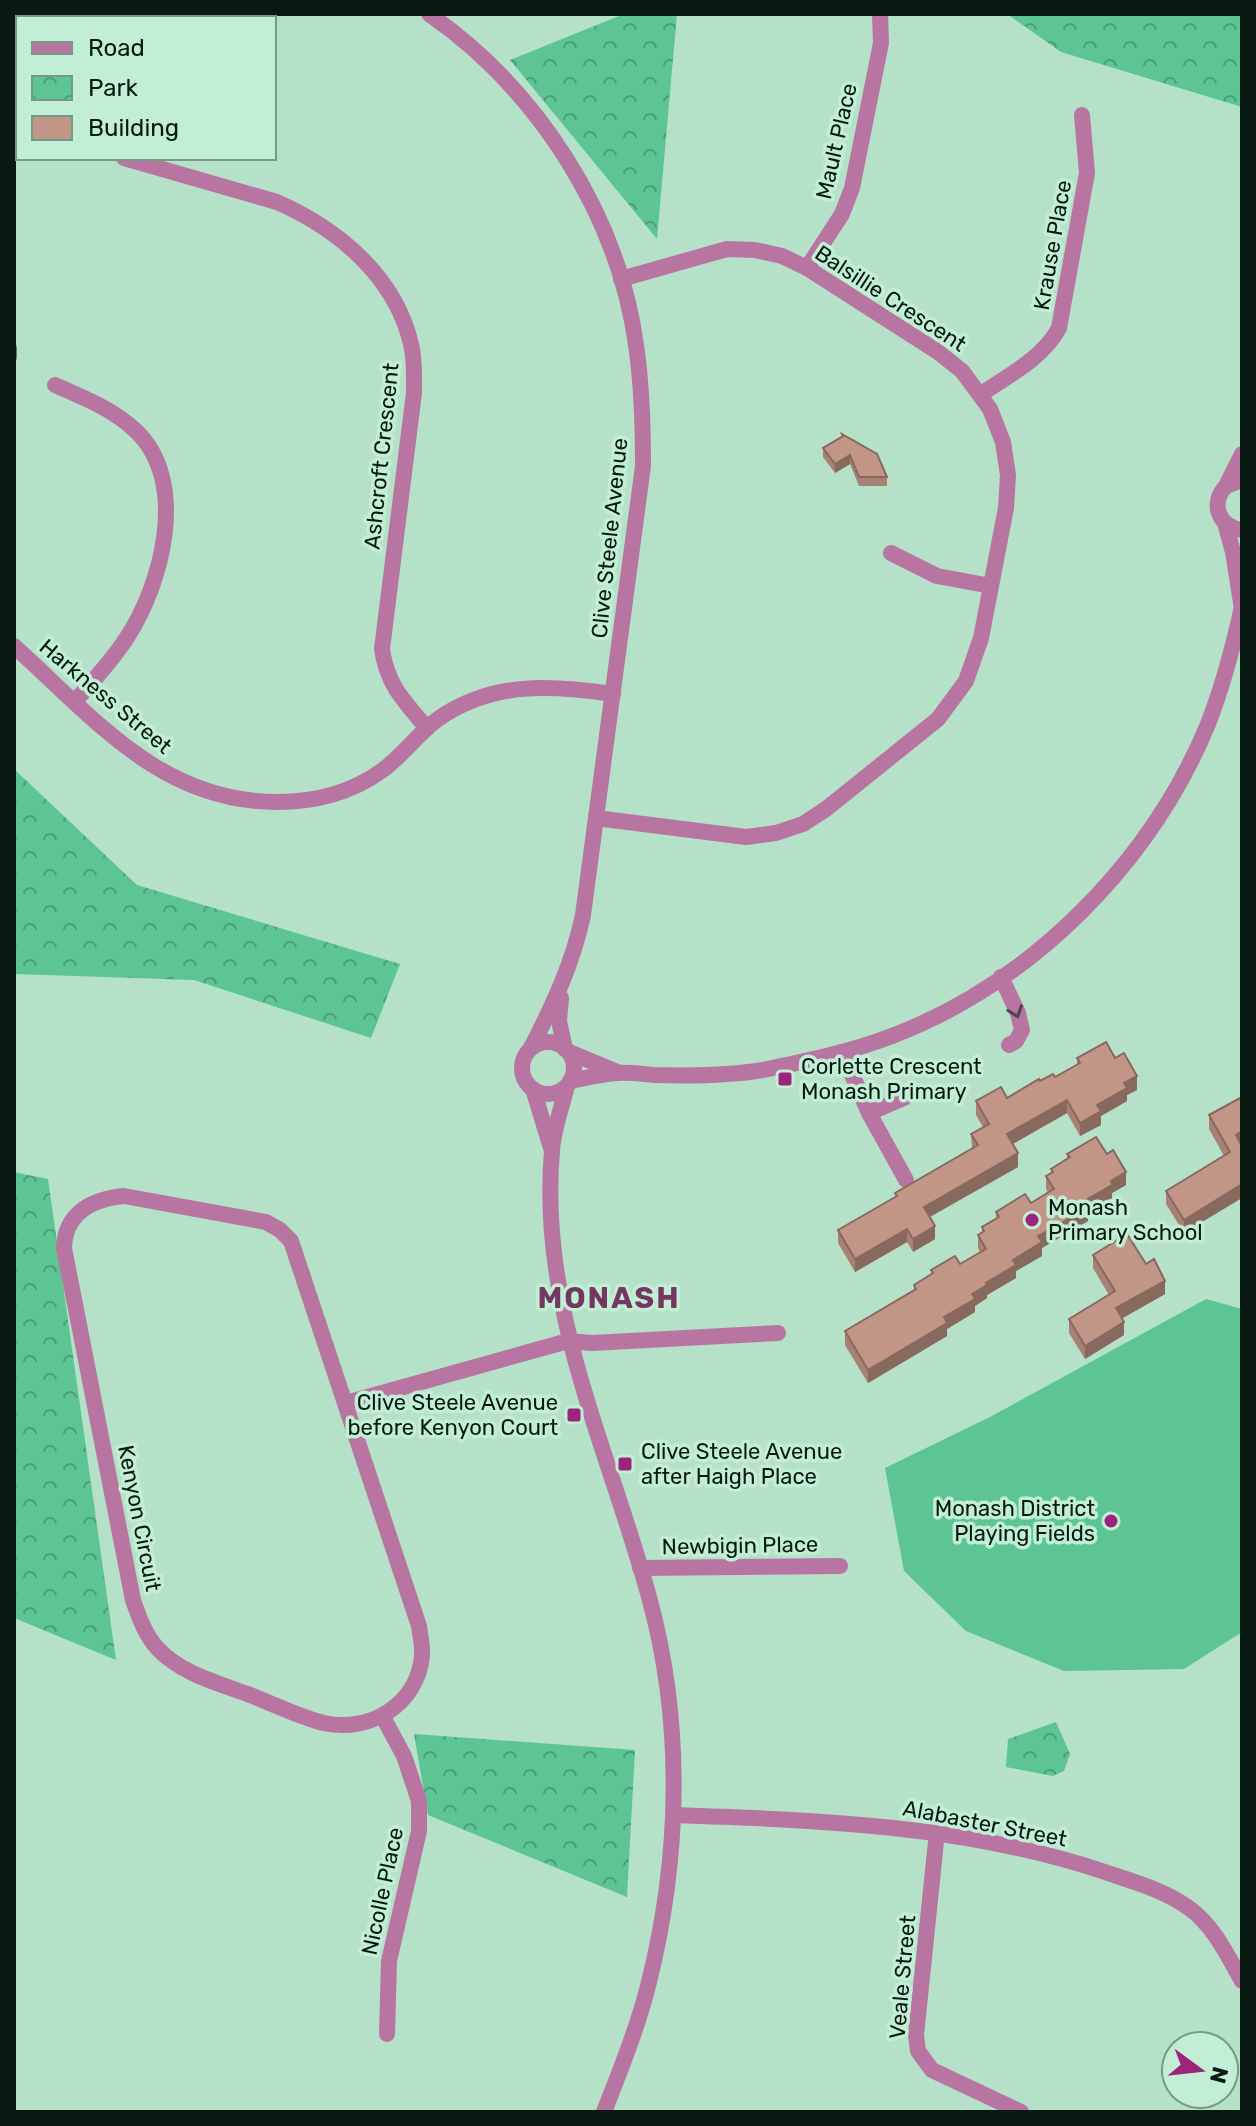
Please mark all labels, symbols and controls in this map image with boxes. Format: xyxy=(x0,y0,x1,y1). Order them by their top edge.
legend xyxy=(16,16,276,160)
text: Road xyxy=(88,34,145,62)
text: Park xyxy=(88,74,139,102)
street label: Mault Place xyxy=(810,80,863,202)
text: Building xyxy=(88,114,179,142)
street label: Krause Place xyxy=(1028,178,1077,312)
street label: Balsillie Crescent xyxy=(810,239,972,358)
street label: Ashcroft Crescent xyxy=(358,361,405,551)
street label: Clive Steele Avenue xyxy=(586,437,633,640)
street label: Harkness Street xyxy=(34,633,178,760)
one-way arrow xyxy=(1007,1005,1023,1019)
place label: Corlette Crescent Monash Primary xyxy=(801,1053,982,1105)
marker: Corlette Crescent Monash Primary xyxy=(776,1070,794,1088)
place label: Monash Primary School xyxy=(1048,1194,1203,1246)
marker: Monash Primary School xyxy=(1023,1211,1041,1229)
district label: MONASH xyxy=(537,1280,681,1316)
place label: Clive Steele Avenue before Kenyon Court xyxy=(348,1389,558,1441)
marker: Clive Steele Avenue before Kenyon Court xyxy=(565,1406,583,1424)
place label: Clive Steele Avenue after Haigh Place xyxy=(641,1438,842,1490)
street label: Kenyon Circuit xyxy=(112,1443,167,1594)
marker: Clive Steele Avenue after Haigh Place xyxy=(616,1455,634,1473)
place label: Monash District Playing Fields xyxy=(935,1495,1095,1547)
marker: Monash District Playing Fields xyxy=(1102,1512,1120,1530)
street label: Newbigin Place xyxy=(661,1531,819,1560)
street label: Alabaster Street xyxy=(901,1794,1070,1853)
street label: Nicolle Place xyxy=(356,1825,409,1957)
street label: Veale Street xyxy=(884,1914,921,2040)
north arrow xyxy=(1160,2030,1240,2110)
text: N xyxy=(1204,2064,1234,2086)

